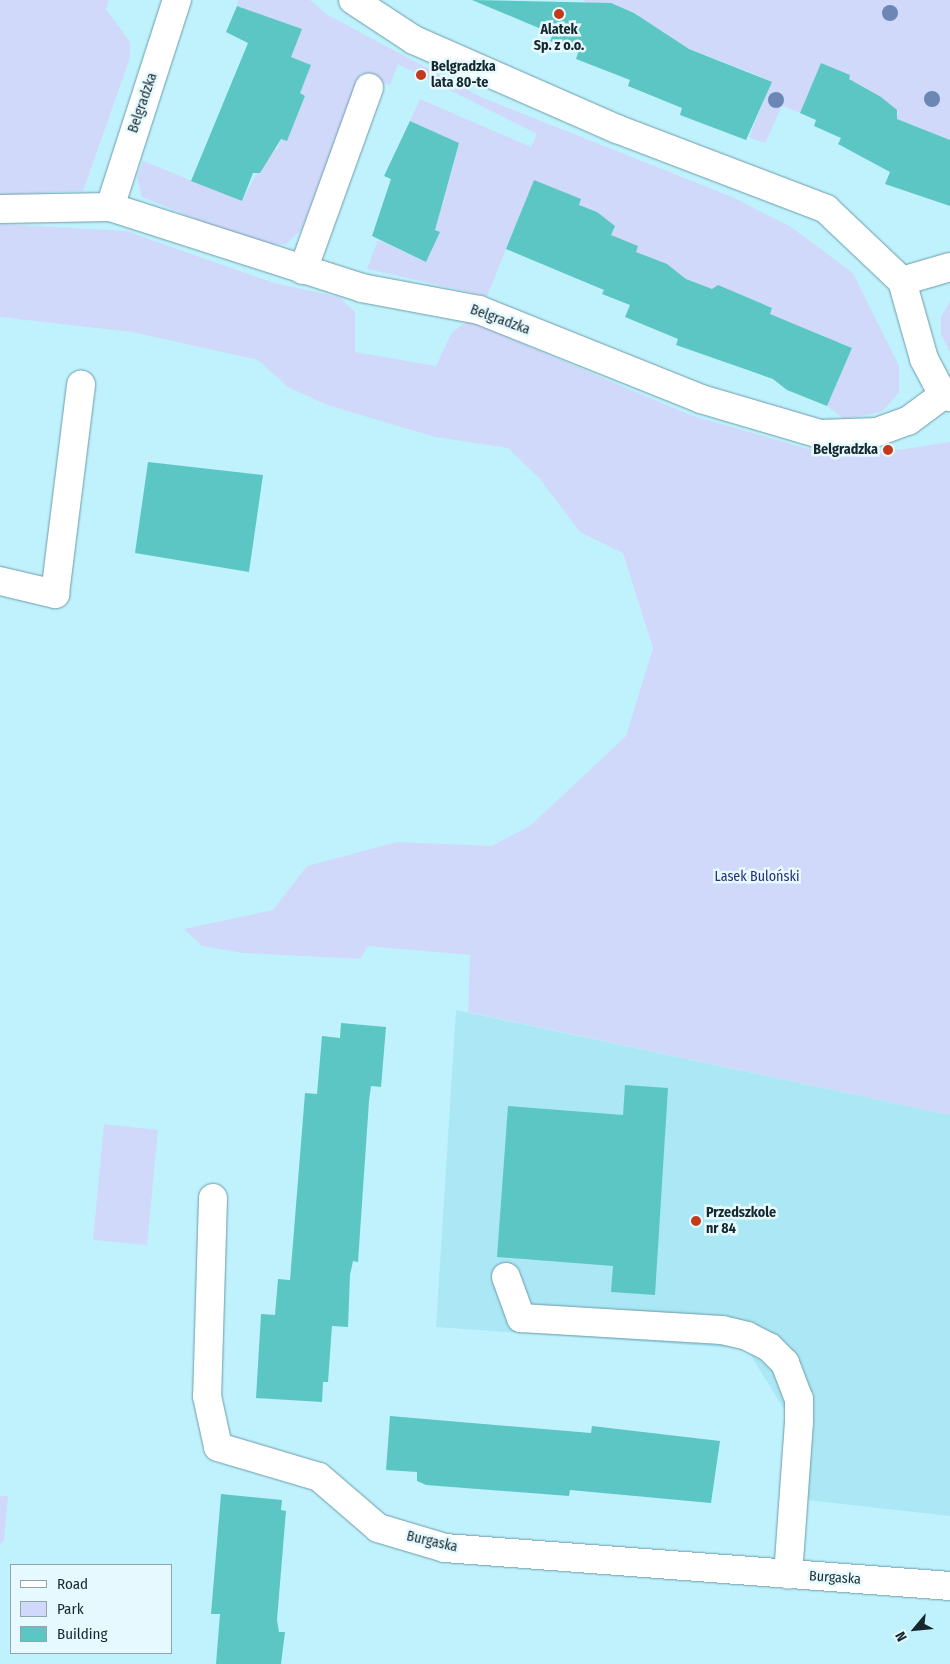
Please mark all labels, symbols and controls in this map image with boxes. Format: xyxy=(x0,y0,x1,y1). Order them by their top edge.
marker: Alatek Sp. z o.o. xyxy=(553,8,565,20)
place label: Alatek Sp. z o.o. xyxy=(534,22,584,54)
place label: Belgradzka lata 80-te xyxy=(431,59,496,92)
marker: Belgradzka lata 80-te xyxy=(415,69,427,81)
street label: Belgradzka xyxy=(125,71,161,135)
street label: Belgradzka xyxy=(468,301,532,339)
place label: Belgradzka xyxy=(813,442,878,458)
marker: Belgradzka xyxy=(882,444,894,456)
park label: Lasek Buloński xyxy=(715,869,799,885)
place label: Przedszkole nr 84 xyxy=(706,1205,776,1238)
marker: Przedszkole nr 84 xyxy=(690,1215,702,1227)
street label: Burgaska xyxy=(405,1528,459,1556)
legend xyxy=(10,1564,172,1654)
street label: Burgaska xyxy=(809,1568,861,1588)
text: Road xyxy=(57,1575,88,1593)
text: Park xyxy=(57,1600,84,1618)
north arrow xyxy=(890,1604,940,1654)
text: Building xyxy=(57,1625,108,1643)
text: N xyxy=(892,1629,911,1644)

